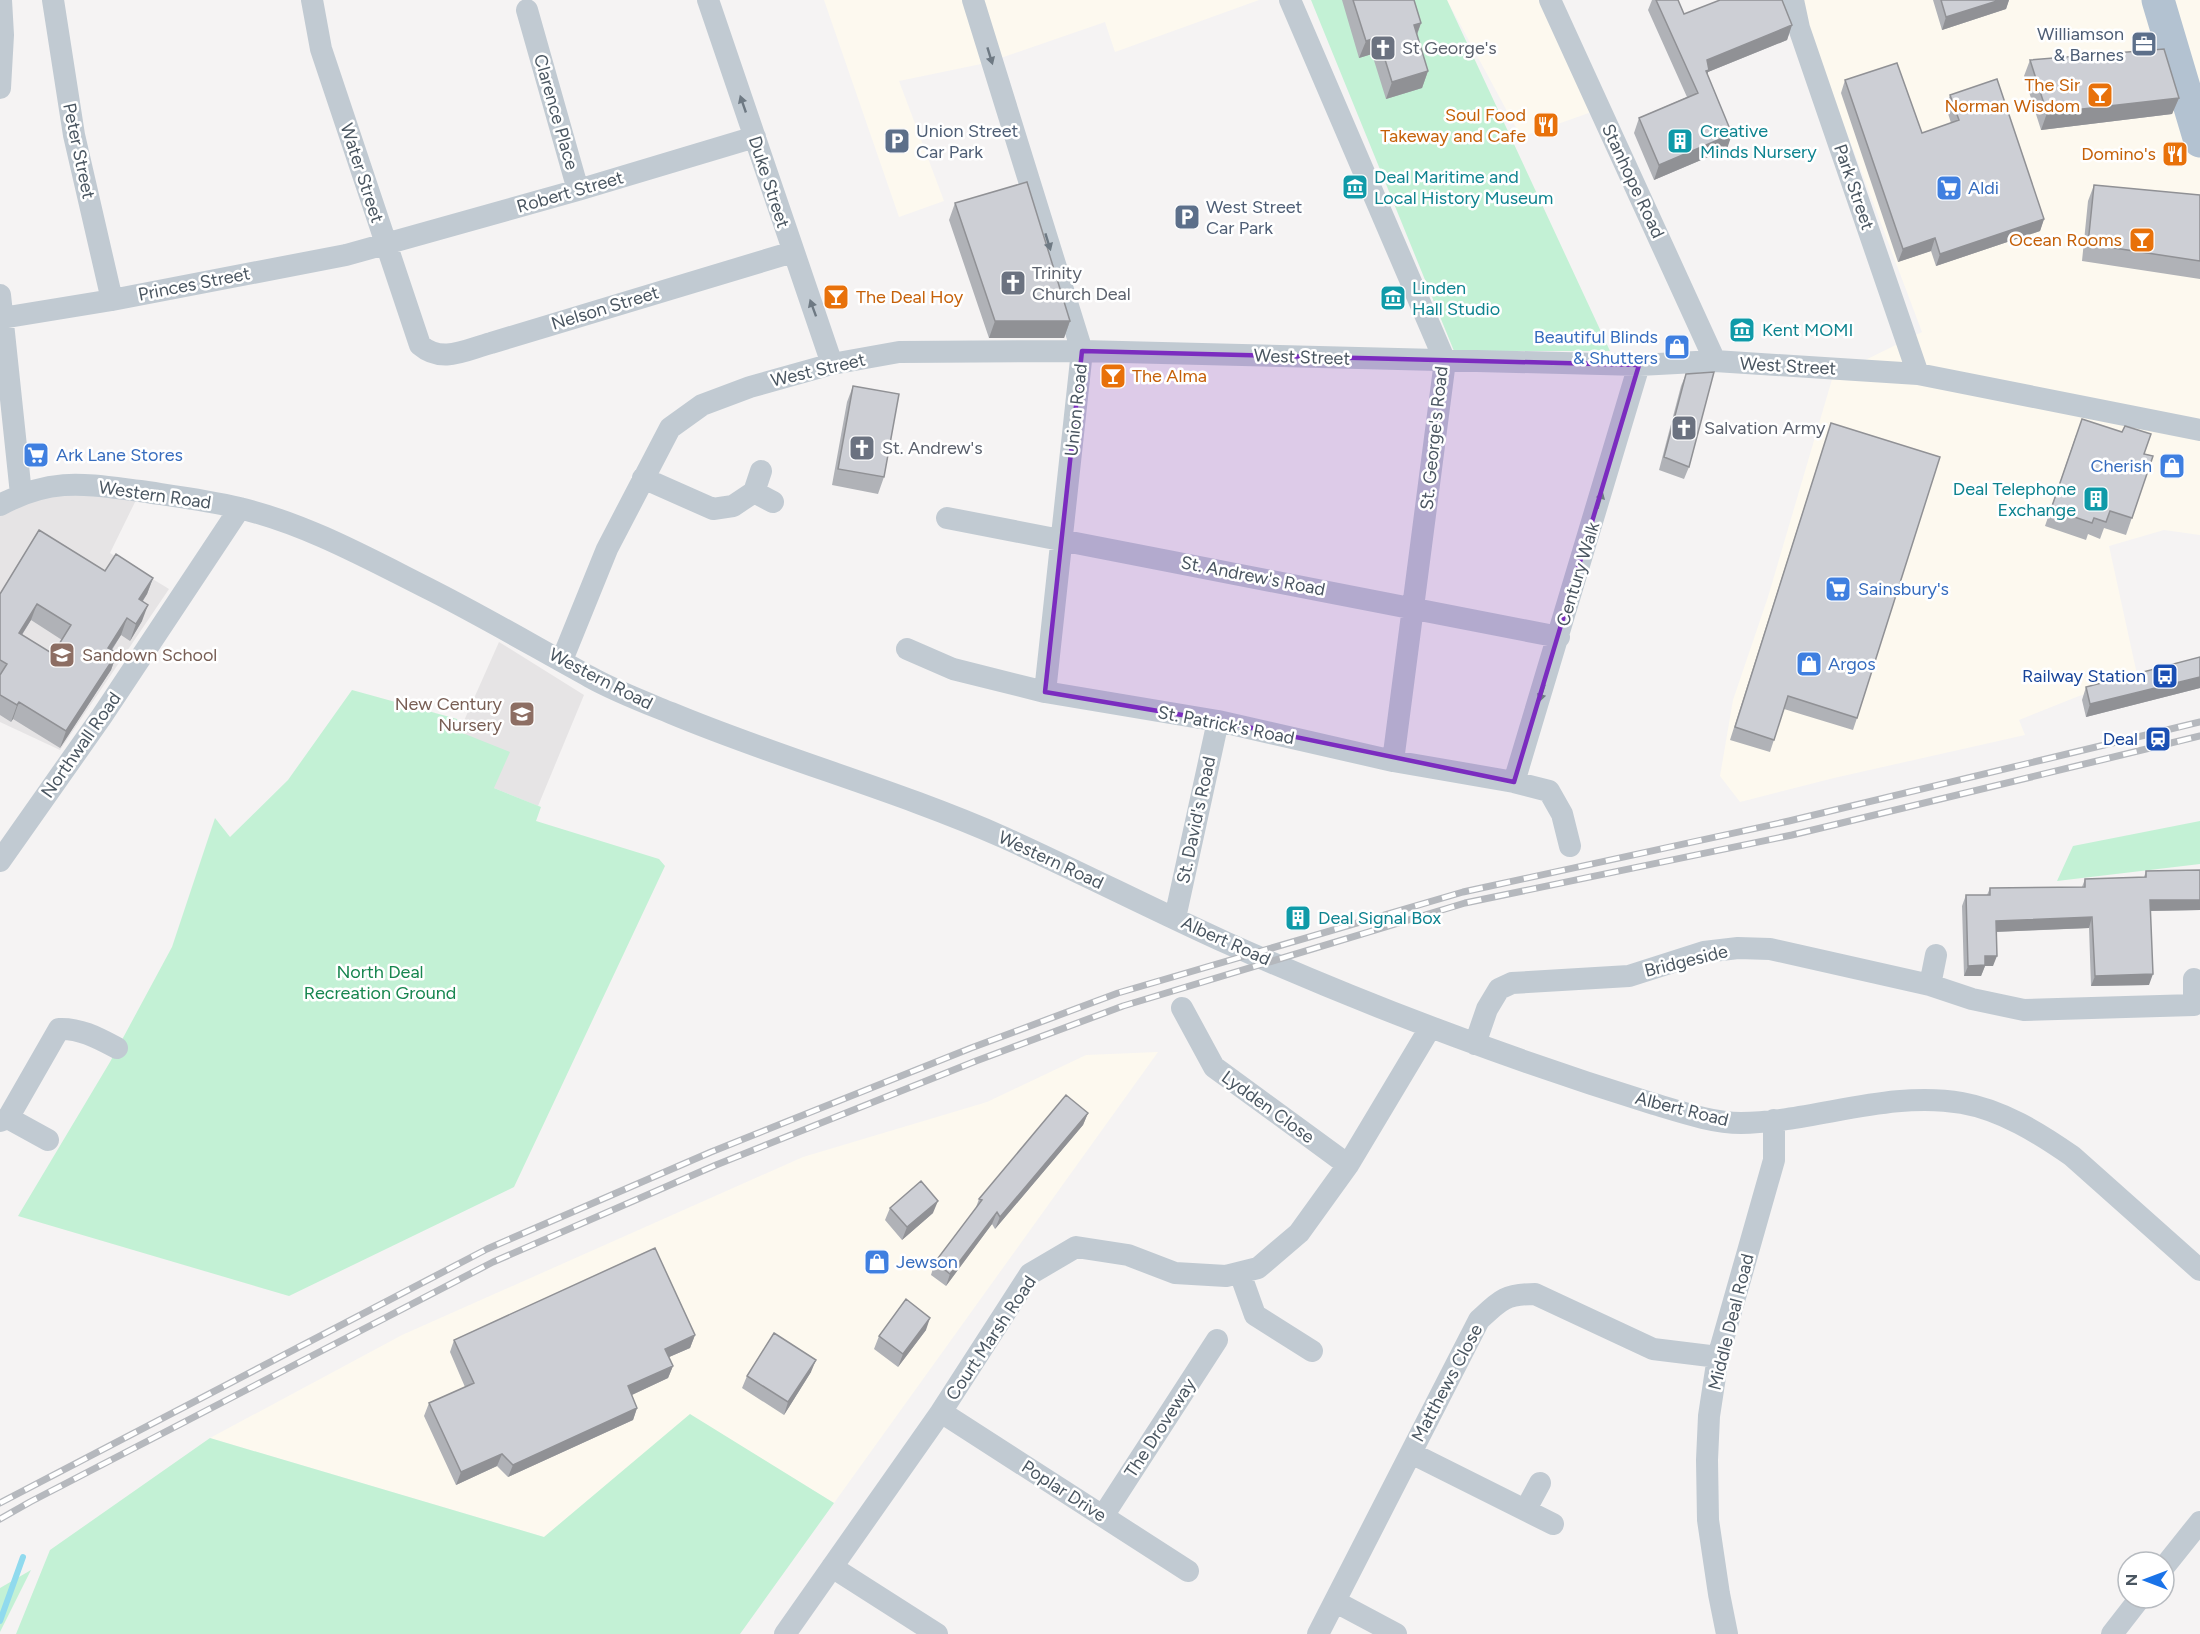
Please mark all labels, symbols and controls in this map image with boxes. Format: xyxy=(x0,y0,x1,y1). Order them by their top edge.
place label: Williamson & Barnes xyxy=(2037,23,2124,66)
office icon: Williamson & Barnes xyxy=(2129,29,2159,59)
church icon: St George's xyxy=(1368,33,1398,63)
place label: St George's xyxy=(1402,37,1497,59)
one-way arrow xyxy=(986,47,995,65)
street label: Clarence Place xyxy=(529,52,583,172)
place label: The Sir Norman Wisdom xyxy=(1944,74,2080,117)
bar icon: The Sir Norman Wisdom xyxy=(2085,80,2115,110)
one-way arrow xyxy=(738,95,748,113)
street label: Peter Street xyxy=(58,101,100,201)
place label: Soul Food Takeway and Cafe xyxy=(1380,104,1526,147)
restaurant icon: Soul Food Takeway and Cafe xyxy=(1531,110,1561,140)
place label: Union Street Car Park xyxy=(916,120,1018,163)
street label: Stanhope Road xyxy=(1597,120,1669,242)
place label: Creative Minds Nursery xyxy=(1700,120,1817,163)
street label: Water Street xyxy=(336,121,388,226)
parking icon: Union Street Car Park xyxy=(882,126,912,156)
building icon: Creative Minds Nursery xyxy=(1665,126,1695,156)
street label: Duke Street xyxy=(744,133,794,231)
restaurant icon: Domino's xyxy=(2160,139,2190,169)
street label: Park Street xyxy=(1829,141,1879,233)
place label: Domino's xyxy=(2081,143,2156,165)
street label: Robert Street xyxy=(514,166,626,218)
place label: Deal Maritime and Local History Museum xyxy=(1374,166,1553,209)
museum icon: Deal Maritime and Local History Museum xyxy=(1340,172,1370,202)
supermarket icon: Aldi xyxy=(1934,173,1964,203)
place label: Aldi xyxy=(1968,177,1999,199)
place label: West Street Car Park xyxy=(1206,196,1303,239)
parking icon: West Street Car Park xyxy=(1172,202,1202,232)
bar icon: Ocean Rooms xyxy=(2127,225,2157,255)
place label: Ocean Rooms xyxy=(2009,229,2122,251)
one-way arrow xyxy=(1044,233,1053,251)
street label: Princes Street xyxy=(136,262,252,306)
place label: Trinity Church Deal xyxy=(1032,262,1131,305)
church icon: Trinity Church Deal xyxy=(998,268,1028,298)
place label: Linden Hall Studio xyxy=(1412,277,1500,320)
street label: Nelson Street xyxy=(548,281,662,335)
bar icon: The Deal Hoy xyxy=(821,282,851,312)
museum icon: Linden Hall Studio xyxy=(1378,283,1408,313)
place label: The Deal Hoy xyxy=(856,286,964,308)
one-way arrow xyxy=(807,299,817,317)
museum icon: Kent MOMI xyxy=(1727,315,1757,345)
place label: Kent MOMI xyxy=(1762,319,1853,341)
place label: Beautiful Blinds & Shutters xyxy=(1534,326,1658,369)
shop icon: Beautiful Blinds & Shutters xyxy=(1662,332,1692,362)
street label: West Street xyxy=(1253,344,1351,370)
street label: West Street xyxy=(769,348,868,392)
street label: West Street xyxy=(1739,352,1837,380)
bar icon: The Alma xyxy=(1098,361,1128,391)
street label: Union Road xyxy=(1060,362,1092,458)
place label: The Alma xyxy=(1132,365,1207,387)
street label: St. George's Road xyxy=(1416,365,1452,511)
church icon: Salvation Army xyxy=(1669,413,1699,443)
place label: Salvation Army xyxy=(1704,417,1826,439)
church icon: St. Andrew's xyxy=(847,433,877,463)
place label: St. Andrew's xyxy=(882,437,983,459)
supermarket icon: Ark Lane Stores xyxy=(21,440,51,470)
place label: Ark Lane Stores xyxy=(56,444,183,466)
shop icon: Cherish xyxy=(2157,451,2187,481)
place label: Cherish xyxy=(2090,455,2152,477)
street label: Western Road xyxy=(97,476,213,514)
place label: Deal Telephone Exchange xyxy=(1953,478,2076,521)
building icon: Deal Telephone Exchange xyxy=(2081,484,2111,514)
one-way arrow xyxy=(1596,491,1605,509)
street label: Century Walk xyxy=(1552,519,1604,629)
street label: St. Andrew's Road xyxy=(1179,551,1327,601)
supermarket icon: Sainsbury's xyxy=(1823,574,1853,604)
place label: Sainsbury's xyxy=(1858,578,1949,600)
school or university icon: Sandown School xyxy=(47,640,77,670)
street label: Western Road xyxy=(545,643,657,715)
place label: Sandown School xyxy=(82,644,217,666)
shop icon: Argos xyxy=(1794,649,1824,679)
place label: Argos xyxy=(1828,653,1876,675)
bus stop icon: Railway Station xyxy=(2150,661,2180,691)
place label: Railway Station xyxy=(2022,665,2146,687)
one-way arrow xyxy=(1537,684,1546,702)
street label: Northwall Road xyxy=(36,688,126,802)
place label: New Century Nursery xyxy=(395,693,503,736)
school or university icon: New Century Nursery xyxy=(507,699,537,729)
street label: St. Patrick's Road xyxy=(1156,701,1296,749)
station icon: Deal xyxy=(2143,724,2173,754)
place label: Deal xyxy=(2103,728,2138,750)
street label: St. David's Road xyxy=(1172,754,1220,886)
street label: Western Road xyxy=(995,826,1107,894)
building icon: Deal Signal Box xyxy=(1283,903,1313,933)
place label: Deal Signal Box xyxy=(1318,907,1442,929)
street label: Albert Road xyxy=(1178,912,1274,970)
street label: Bridgeside xyxy=(1642,940,1730,982)
park label: North Deal Recreation Ground xyxy=(304,961,456,1004)
street label: Lydden Close xyxy=(1217,1066,1319,1148)
street label: Albert Road xyxy=(1633,1087,1731,1131)
shop icon: Jewson xyxy=(862,1247,892,1277)
place label: Jewson xyxy=(896,1251,958,1273)
street label: Middle Deal Road xyxy=(1703,1251,1759,1393)
street label: Court Marsh Road xyxy=(941,1271,1041,1405)
street label: Matthews Close xyxy=(1407,1320,1487,1446)
street label: The Droveway xyxy=(1120,1374,1201,1482)
street label: Poplar Drive xyxy=(1017,1455,1111,1527)
north arrow xyxy=(2116,1550,2176,1610)
text: N xyxy=(2122,1574,2141,1586)

